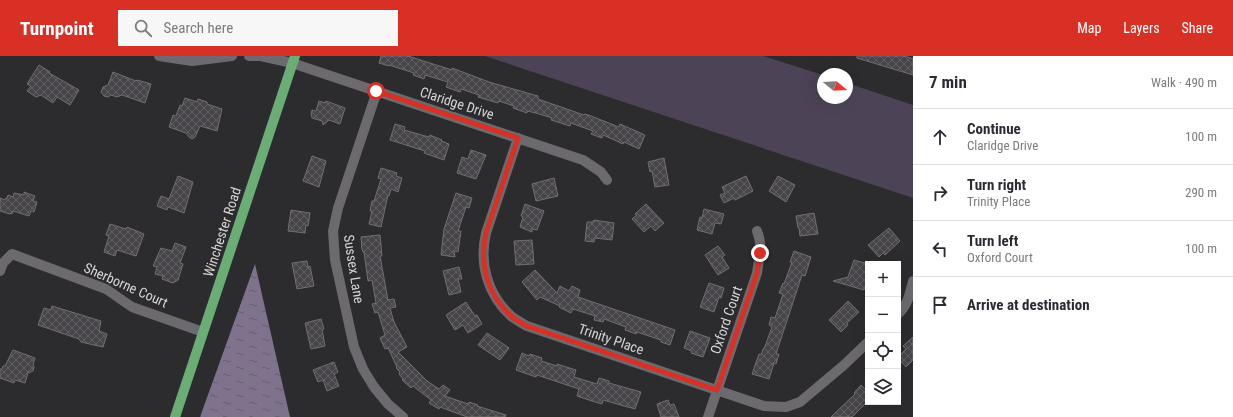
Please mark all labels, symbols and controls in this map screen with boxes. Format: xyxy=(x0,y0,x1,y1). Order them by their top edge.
search box xyxy=(118,10,398,46)
text: Turnpoint xyxy=(20,17,94,40)
icon: search xyxy=(132,17,154,39)
text: Search here xyxy=(164,19,233,37)
text: Map xyxy=(1077,20,1101,36)
text: Layers xyxy=(1123,20,1160,36)
text: Share xyxy=(1182,20,1213,36)
north arrow xyxy=(817,68,853,104)
text: 7 min xyxy=(929,72,967,92)
text: Walk · 490 m xyxy=(1151,75,1217,90)
route start xyxy=(367,82,385,100)
street label: Claridge Drive xyxy=(418,84,496,123)
text: Continue xyxy=(967,120,1021,138)
icon: ahead xyxy=(929,126,951,148)
text: 100 m xyxy=(1185,129,1217,144)
text: Claridge Drive xyxy=(967,138,1038,153)
text: Turn right xyxy=(967,176,1026,194)
icon: right xyxy=(929,182,951,204)
street label: Winchester Road xyxy=(200,185,244,279)
text: 290 m xyxy=(1185,185,1217,200)
text: Trinity Place xyxy=(967,194,1030,209)
text: Turn left xyxy=(967,232,1018,250)
street label: Sussex Lane xyxy=(341,233,367,305)
icon: left xyxy=(929,238,951,260)
text: 100 m xyxy=(1185,241,1217,256)
route end xyxy=(751,244,769,262)
text: Oxford Court xyxy=(967,250,1033,265)
street label: Sherborne Court xyxy=(82,259,170,311)
map controls xyxy=(865,261,901,405)
button: + xyxy=(865,261,901,297)
street label: Oxford Court xyxy=(707,284,745,356)
icon: arrive xyxy=(929,294,951,316)
text: Arrive at destination xyxy=(967,296,1090,314)
button: − xyxy=(865,297,901,333)
street label: Trinity Place xyxy=(576,320,646,358)
button: locate xyxy=(865,333,901,369)
button: layers xyxy=(865,369,901,405)

